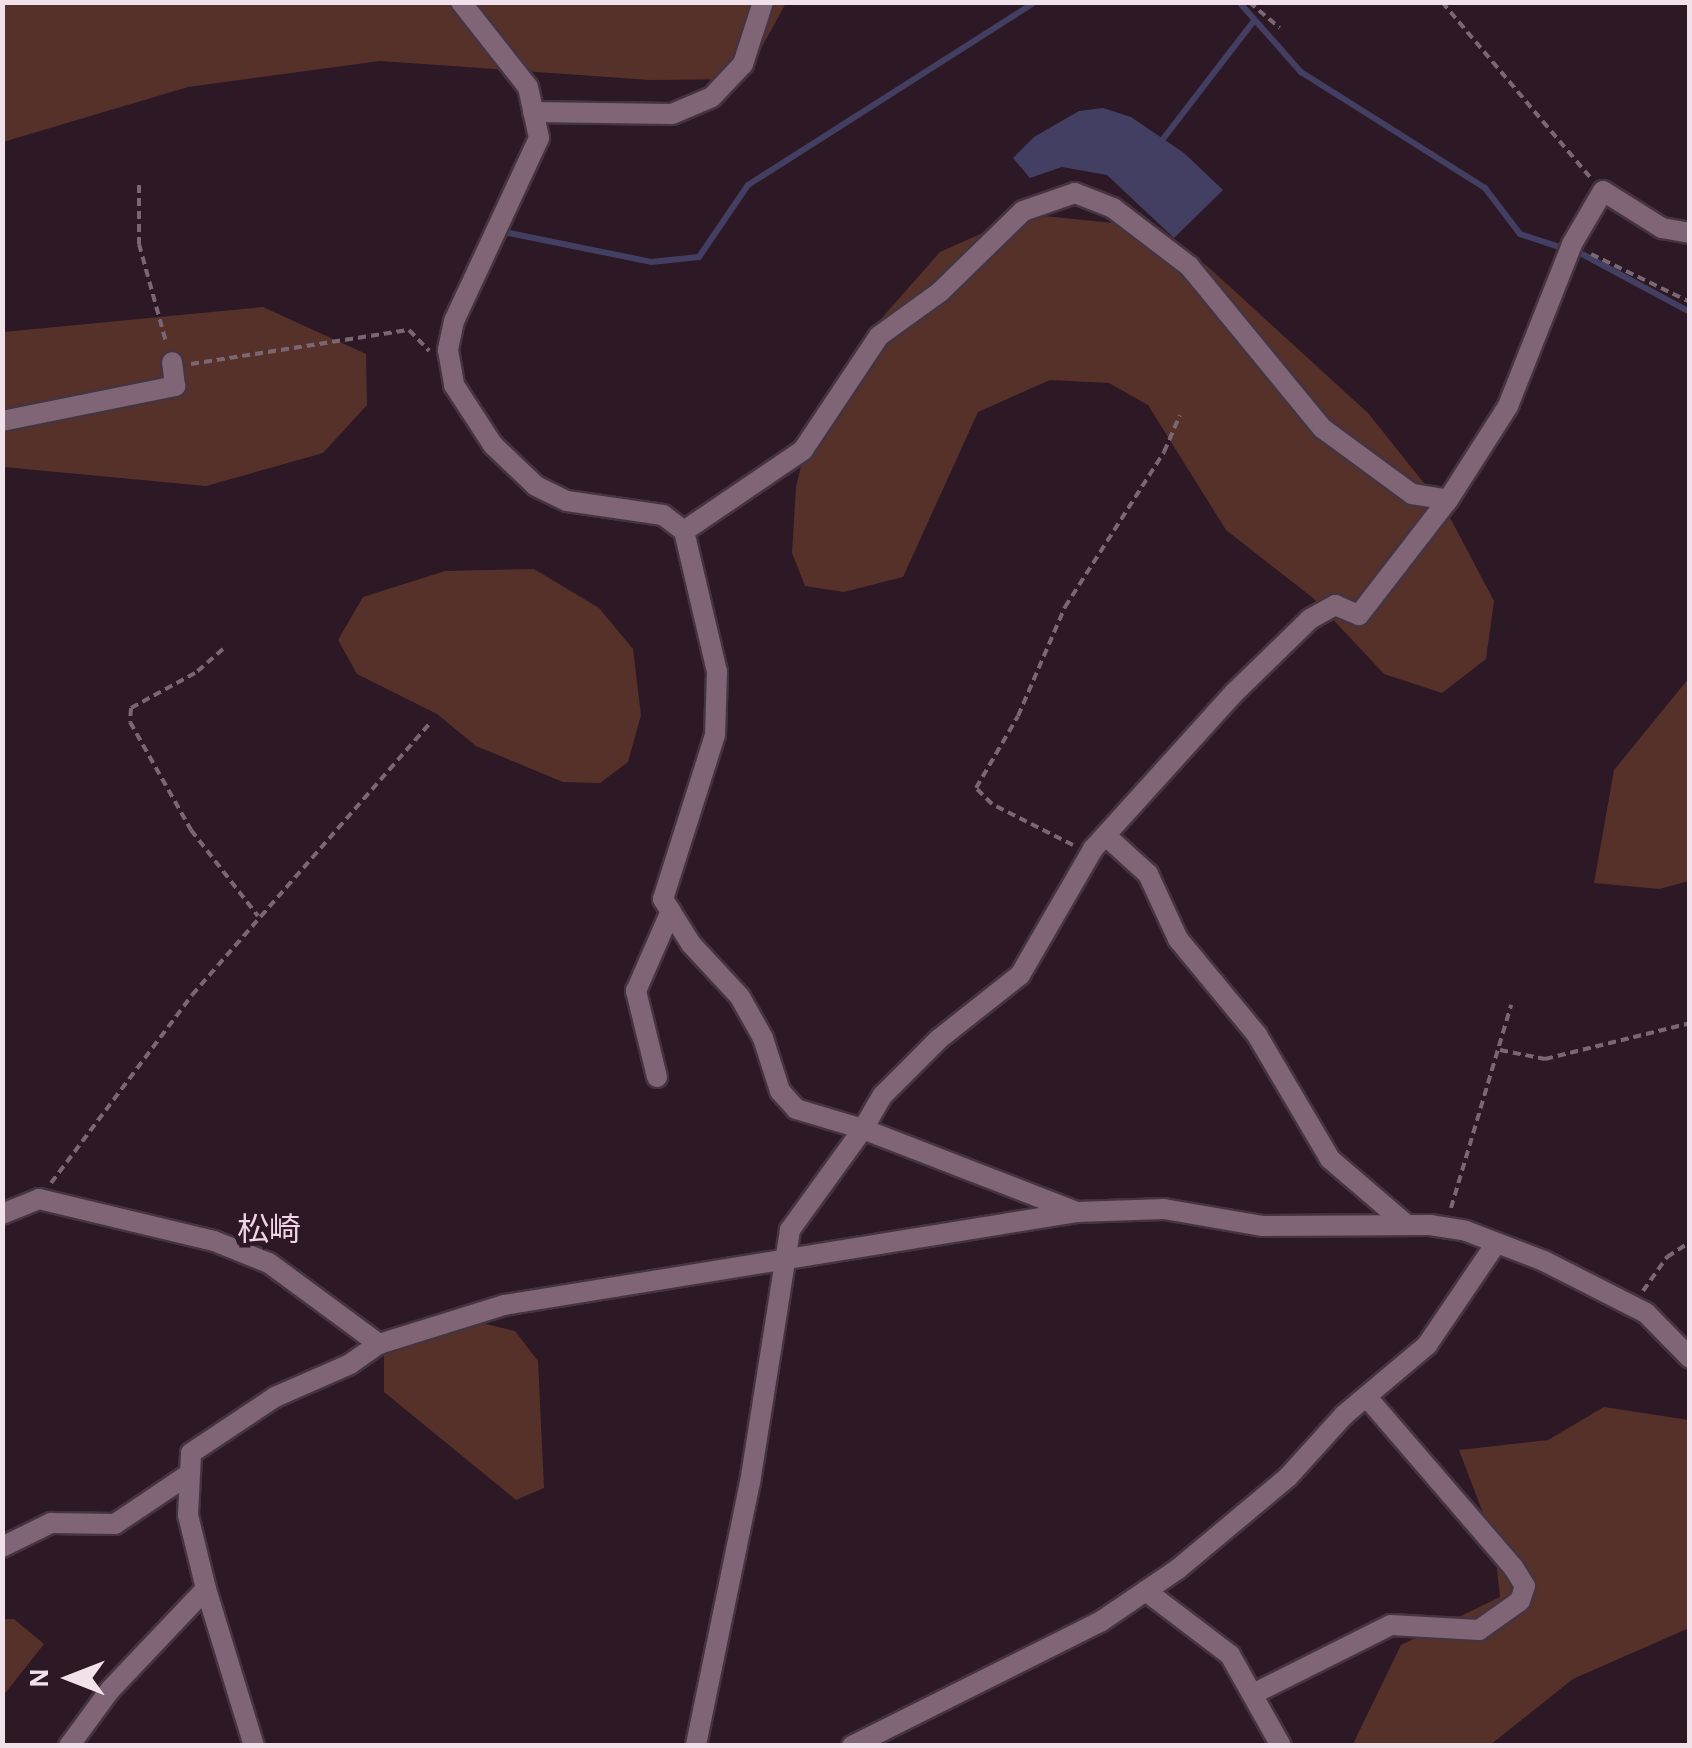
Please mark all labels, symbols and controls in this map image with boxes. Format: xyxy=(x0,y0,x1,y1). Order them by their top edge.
district label: 松崎 xyxy=(237,1211,301,1249)
north arrow xyxy=(20,1628,120,1728)
text: N xyxy=(26,1668,54,1688)

